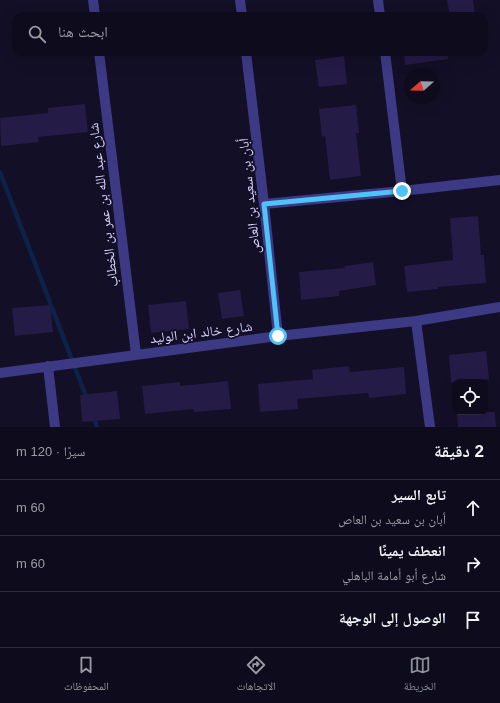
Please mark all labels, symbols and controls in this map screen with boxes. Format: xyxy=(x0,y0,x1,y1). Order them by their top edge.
search box xyxy=(12,12,488,56)
icon: search xyxy=(26,23,48,45)
text: ابحث هنا xyxy=(58,23,108,40)
north arrow xyxy=(404,68,440,104)
street label: شارع عبد الله بن عمر بن الخطاب xyxy=(85,122,123,288)
street label: أبان بن سعيد بن العاص xyxy=(235,137,264,255)
route end xyxy=(393,182,411,200)
street label: شارع خالد ابن الوليد xyxy=(149,318,253,348)
route start xyxy=(269,327,287,345)
map controls xyxy=(452,379,488,415)
button: locate xyxy=(452,379,488,415)
text: 2 دقيقة xyxy=(434,442,484,461)
text: سيرًا · 120 m xyxy=(16,444,85,459)
text: تابع السير xyxy=(392,486,446,503)
icon: ahead xyxy=(462,497,484,519)
text: 60 m xyxy=(16,500,45,515)
text: أبان بن سعيد بن العاص xyxy=(338,512,446,527)
text: انعطف يمينًا xyxy=(378,542,446,559)
icon: right xyxy=(462,553,484,575)
text: 60 m xyxy=(16,556,45,571)
text: شارع أبو أمامة الباهلي xyxy=(342,568,446,583)
text: الوصول إلى الوجهة xyxy=(339,609,446,626)
icon: arrive xyxy=(462,609,484,631)
tab: المحفوظات xyxy=(64,654,109,697)
tab: الاتجاهات xyxy=(237,654,276,697)
tab: الخريطة xyxy=(404,654,436,697)

